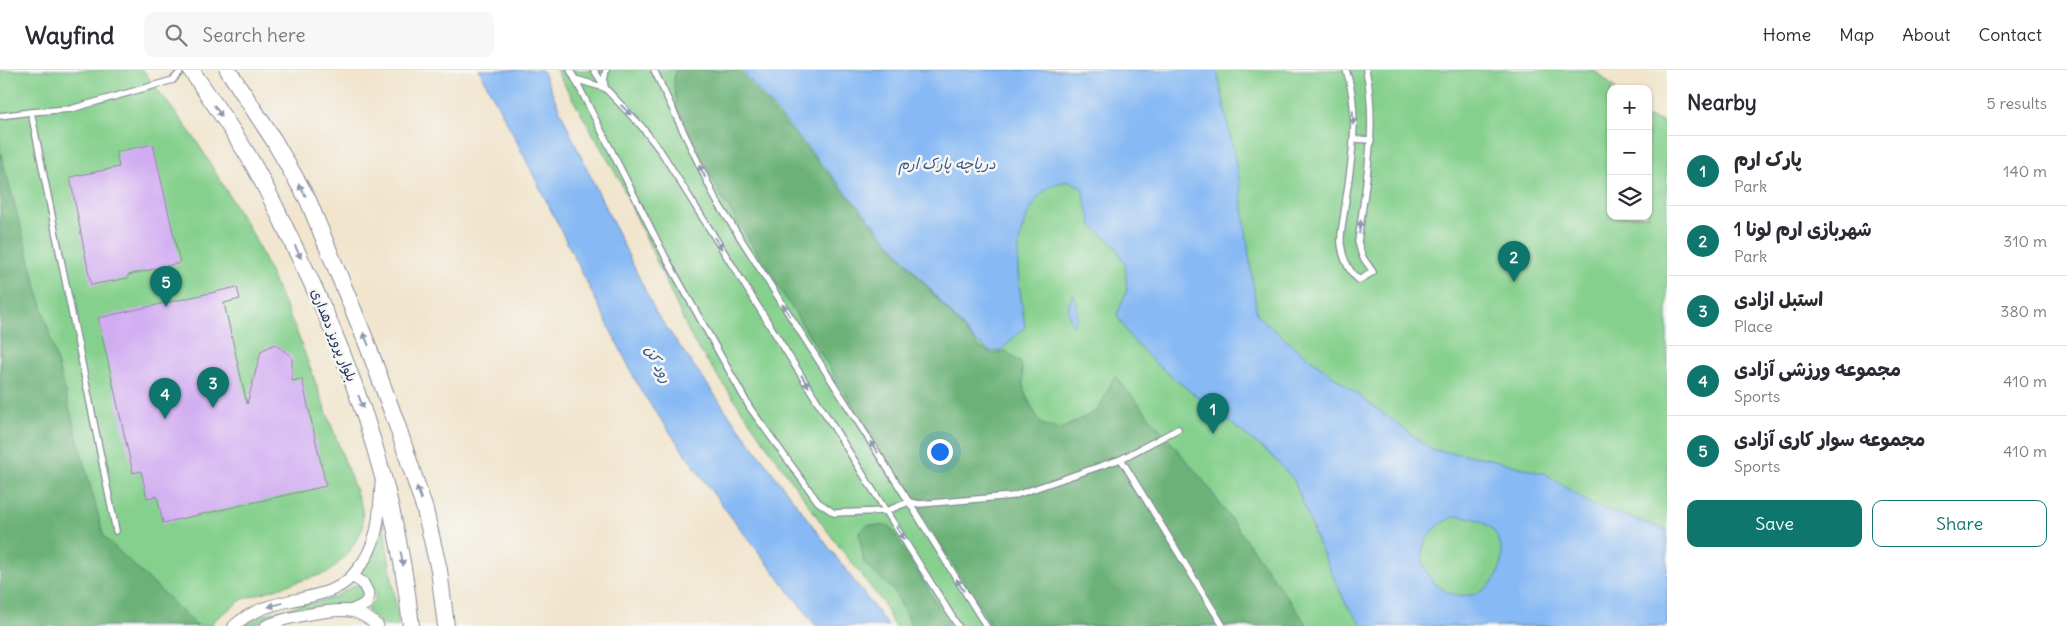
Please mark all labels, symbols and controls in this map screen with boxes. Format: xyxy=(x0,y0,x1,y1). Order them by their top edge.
search box xyxy=(144,12,494,57)
text: Wayfind xyxy=(25,20,114,50)
icon: search xyxy=(162,21,190,49)
text: Search here xyxy=(202,23,306,47)
text: Home xyxy=(1763,23,1811,46)
text: Map xyxy=(1839,23,1874,46)
text: About xyxy=(1902,23,1950,46)
text: Contact xyxy=(1978,23,2042,46)
map controls xyxy=(1607,85,1652,220)
button: + xyxy=(1607,85,1652,130)
text: Nearby xyxy=(1687,89,1757,116)
text: 5 results xyxy=(1986,93,2047,113)
one-way arrow xyxy=(214,104,223,117)
one-way arrow xyxy=(620,104,632,116)
one-way arrow xyxy=(1349,110,1357,126)
button: − xyxy=(1607,130,1652,175)
text: پارک ارم xyxy=(1734,147,1802,171)
water label: دریاچه پارک ارم xyxy=(898,154,996,176)
text: 1 xyxy=(1700,161,1706,181)
text: 140 m xyxy=(2003,161,2047,181)
one-way arrow xyxy=(698,164,706,178)
button: layers xyxy=(1607,175,1652,220)
text: Park xyxy=(1734,176,1767,196)
one-way arrow xyxy=(298,183,306,197)
text: شهربازی ارم لونا 1 xyxy=(1734,217,1872,241)
one-way arrow xyxy=(1356,219,1364,235)
text: 2 xyxy=(1699,231,1707,251)
text: 310 m xyxy=(2003,231,2047,251)
one-way arrow xyxy=(714,237,723,250)
pin: 2 xyxy=(1498,241,1530,282)
one-way arrow xyxy=(294,245,302,259)
text: Park xyxy=(1734,246,1767,266)
pin: 5 xyxy=(150,266,182,307)
street label: بلوار پرویز دهداری xyxy=(306,286,361,385)
text: استبل ازادی xyxy=(1734,287,1823,311)
text: 3 xyxy=(1698,301,1708,321)
text: 380 m xyxy=(2000,301,2047,321)
one-way arrow xyxy=(782,303,791,317)
text: Place xyxy=(1734,316,1773,336)
one-way arrow xyxy=(361,332,369,347)
water label: رود کن xyxy=(641,342,676,386)
text: مجموعه ورزشی آزادی xyxy=(1734,357,1901,381)
pin: 3 xyxy=(197,367,229,408)
text: 4 xyxy=(1698,371,1708,391)
text: 410 m xyxy=(2003,371,2047,391)
one-way arrow xyxy=(800,374,809,387)
pin: 4 xyxy=(149,378,181,419)
text: Sports xyxy=(1734,386,1780,406)
pin: 1 xyxy=(1197,393,1229,434)
one-way arrow xyxy=(357,395,365,410)
text: مجموعه سوار کاری آزادی xyxy=(1734,427,1925,451)
your location xyxy=(927,439,953,465)
one-way arrow xyxy=(869,440,878,453)
text: 5 xyxy=(1698,441,1708,461)
text: 410 m xyxy=(2003,441,2047,461)
text: Sports xyxy=(1734,456,1780,476)
one-way arrow xyxy=(415,485,422,500)
button: Save xyxy=(1687,500,1862,547)
button: Share xyxy=(1872,500,2047,547)
one-way arrow xyxy=(895,527,905,540)
one-way arrow xyxy=(398,551,406,567)
one-way arrow xyxy=(955,578,965,591)
one-way arrow xyxy=(268,601,283,609)

